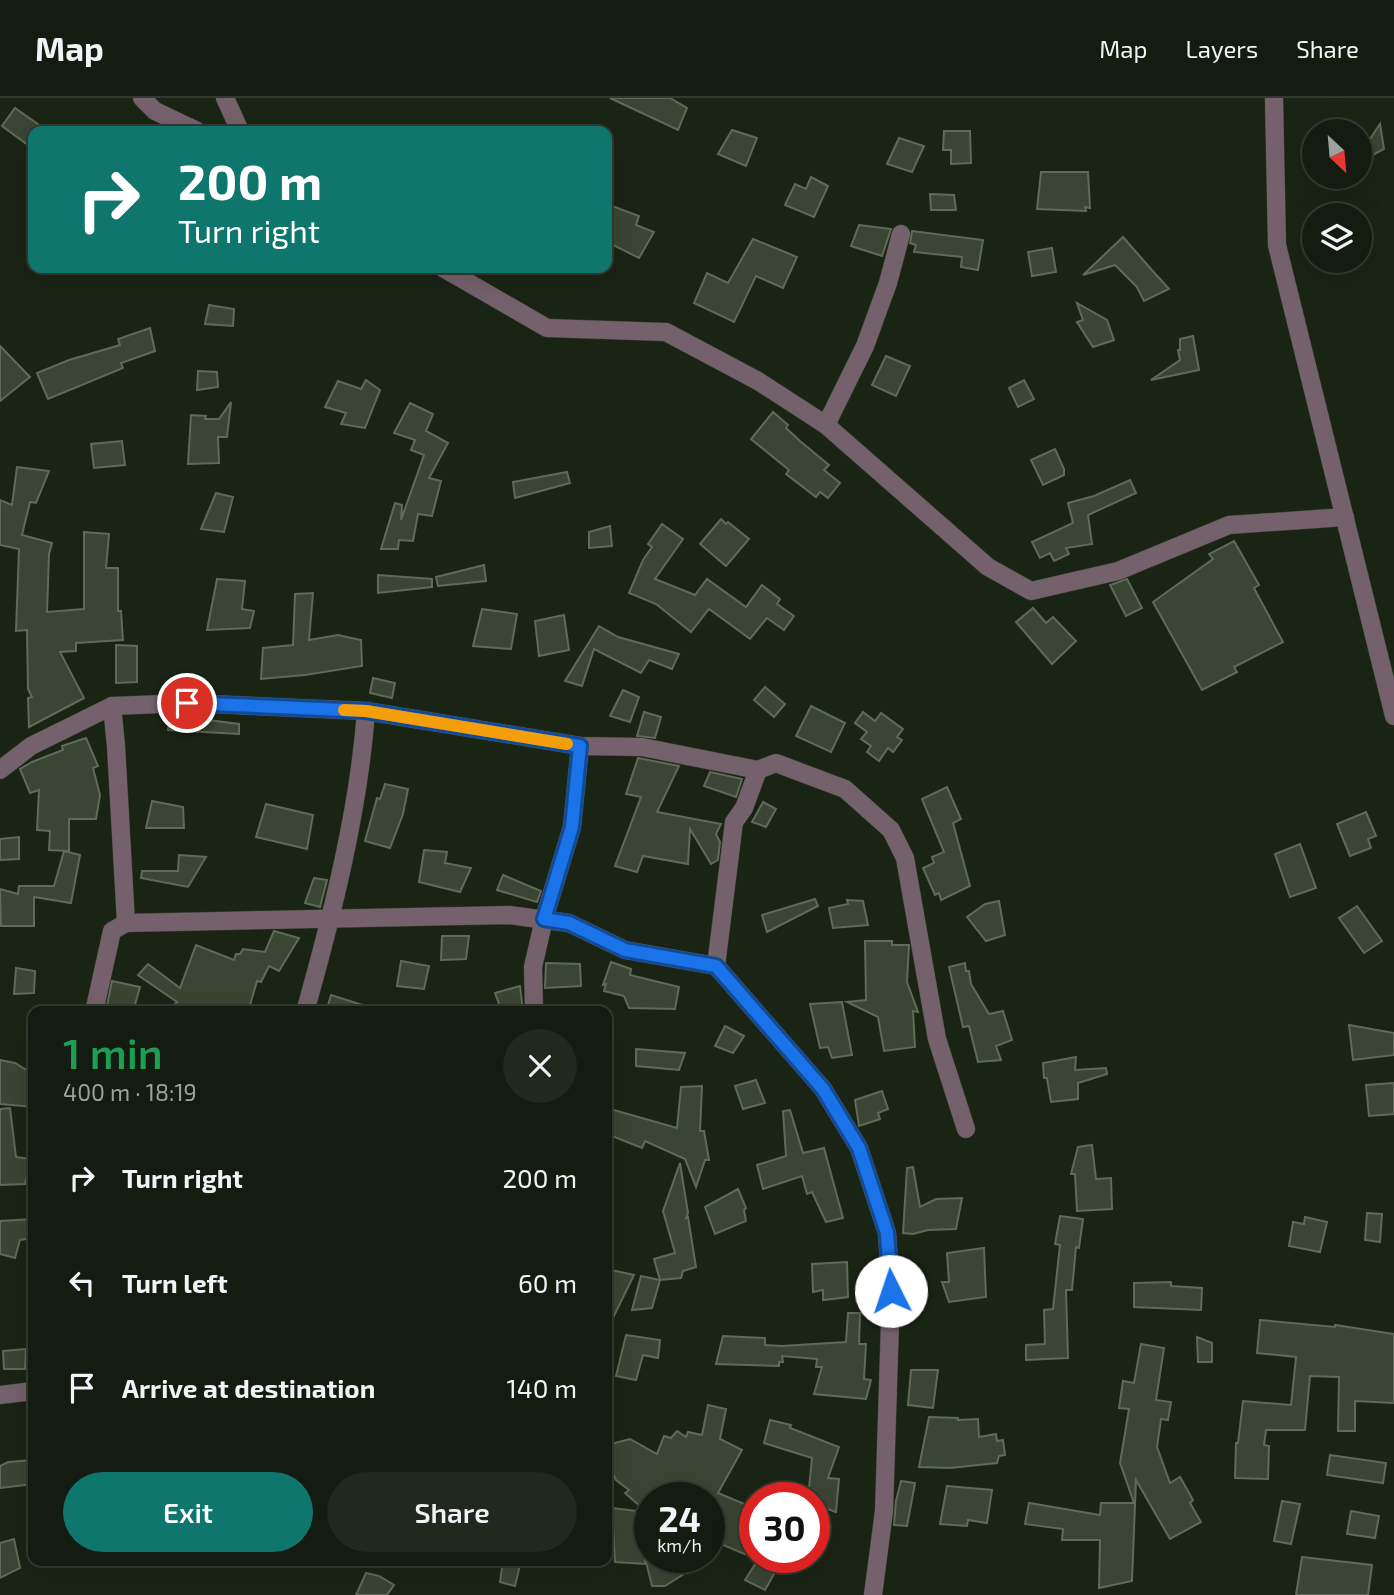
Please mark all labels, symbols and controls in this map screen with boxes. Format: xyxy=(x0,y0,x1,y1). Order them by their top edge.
text: Map xyxy=(35,28,104,68)
text: Map xyxy=(1099,34,1147,63)
text: Layers xyxy=(1185,34,1258,63)
text: Share xyxy=(1296,34,1359,63)
north arrow xyxy=(1302,119,1372,189)
map controls xyxy=(1302,119,1372,273)
text: 200 m xyxy=(178,151,322,210)
icon: right xyxy=(63,154,154,245)
button: layers xyxy=(1302,203,1372,273)
text: Turn right xyxy=(178,211,320,249)
pin xyxy=(157,673,217,733)
icon: arrive xyxy=(168,684,206,722)
text: 1 min xyxy=(63,1027,163,1077)
button: close xyxy=(503,1029,577,1103)
text: 400 m · 18:19 xyxy=(63,1078,197,1106)
icon: right xyxy=(63,1159,101,1197)
text: Turn right xyxy=(122,1162,243,1193)
text: 200 m xyxy=(502,1162,577,1193)
position arrow xyxy=(854,1254,928,1328)
icon: left xyxy=(63,1264,101,1302)
text: Turn left xyxy=(122,1267,228,1298)
text: 60 m xyxy=(518,1267,577,1298)
icon: arrive xyxy=(63,1369,101,1407)
text: Arrive at destination xyxy=(122,1372,375,1403)
text: 140 m xyxy=(506,1372,577,1403)
button: Exit xyxy=(63,1472,313,1552)
button: Share xyxy=(327,1472,577,1552)
speed limit sign: 30 xyxy=(739,1482,830,1573)
text: 24 xyxy=(658,1497,701,1539)
text: km/h xyxy=(657,1534,702,1556)

